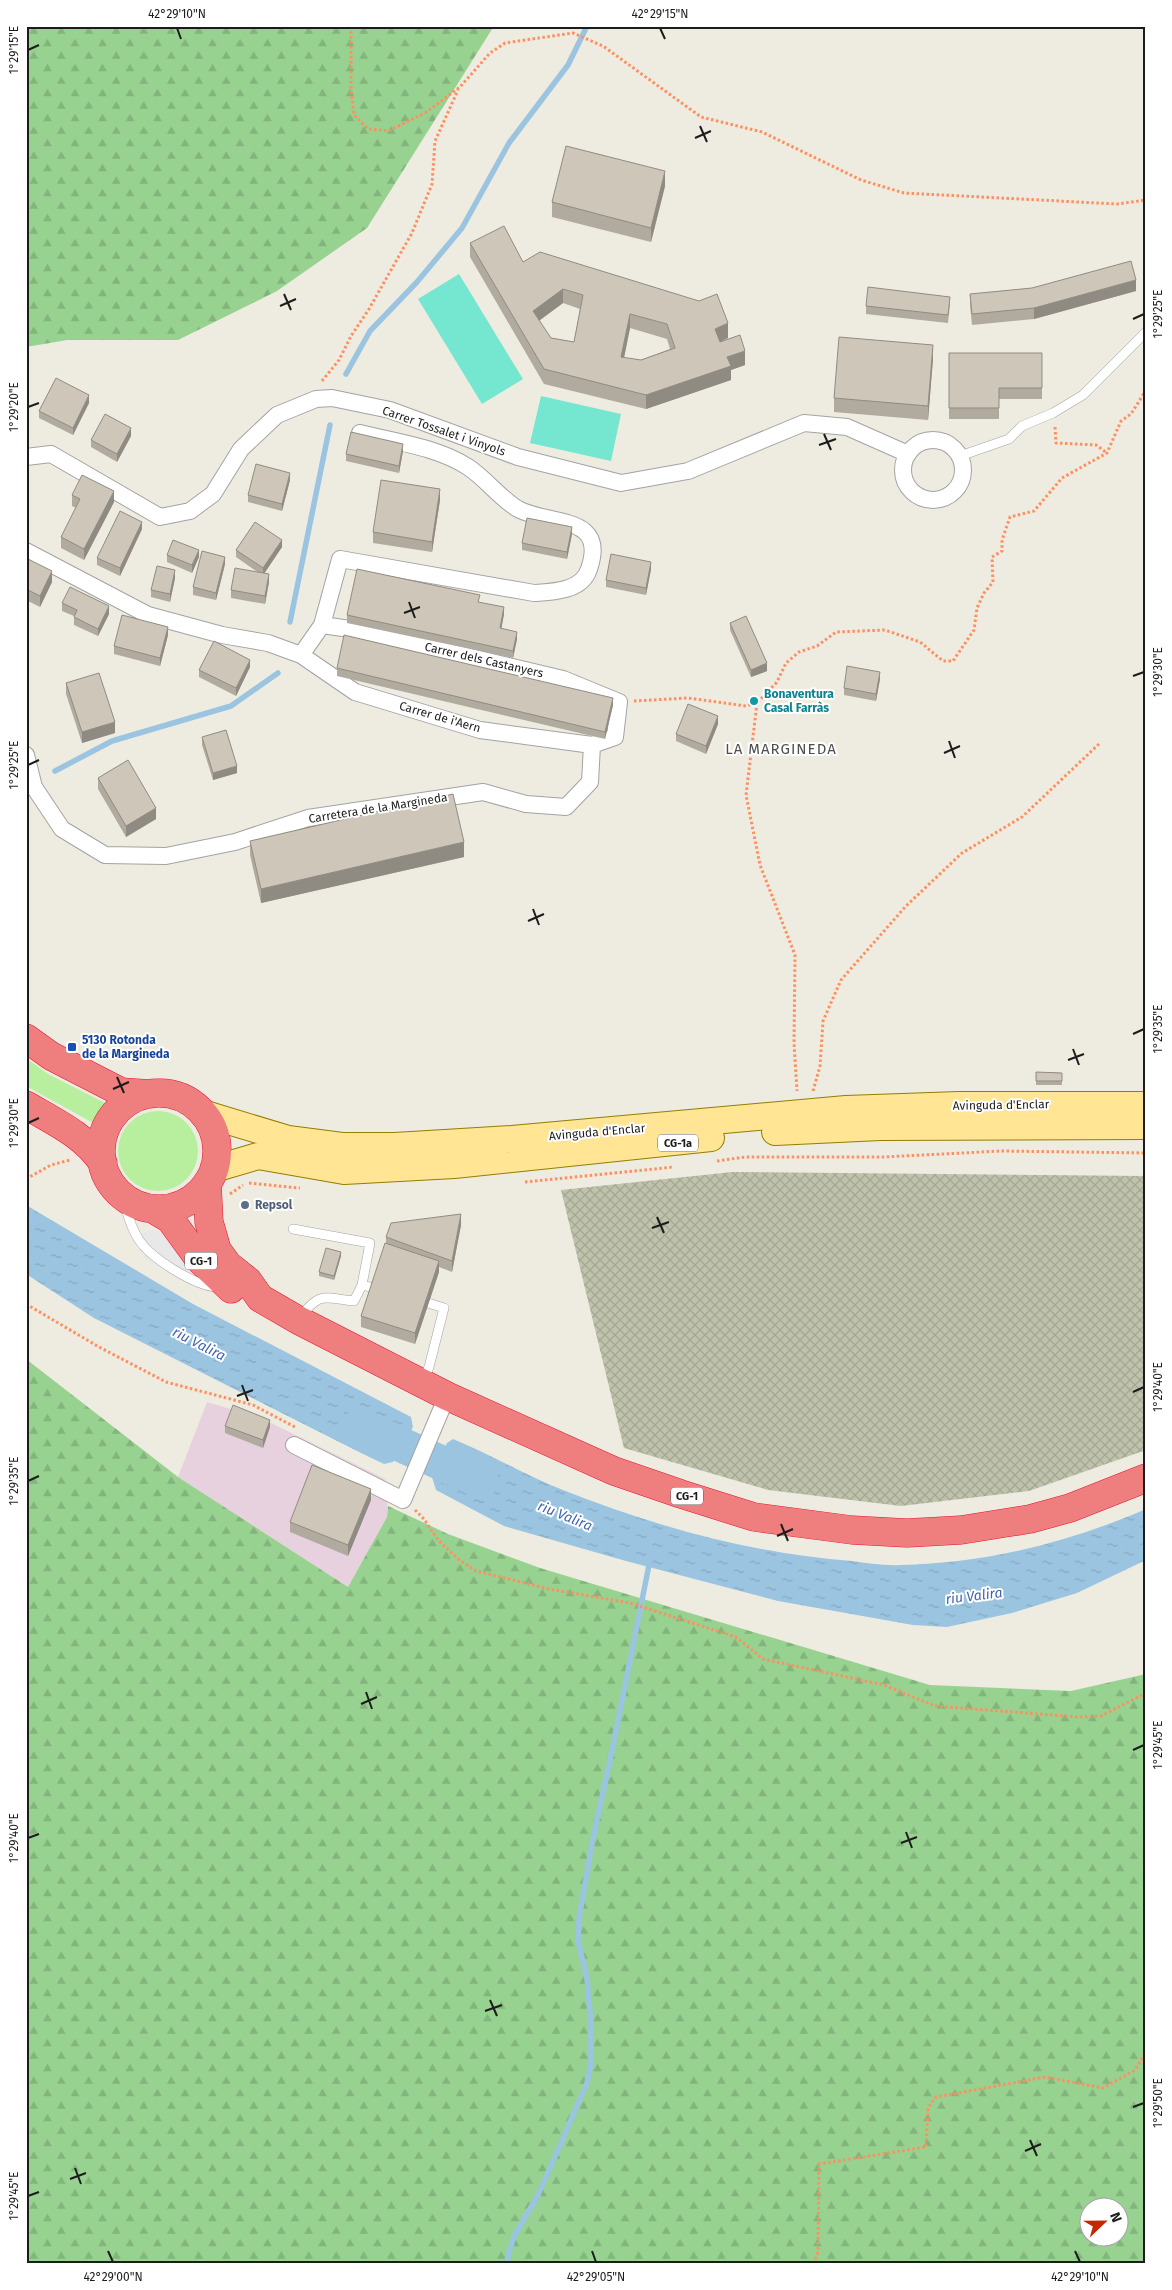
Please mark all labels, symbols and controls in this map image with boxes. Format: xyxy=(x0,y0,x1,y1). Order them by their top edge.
text: 42°29'10"N xyxy=(148,7,206,21)
text: 42°29'15"N xyxy=(632,7,688,21)
text: 1°29'15"E xyxy=(7,26,21,74)
text: 1°29'25"E xyxy=(1151,289,1165,339)
text: 1°29'20"E xyxy=(7,382,21,432)
street label: Carrer Tossalet i Vinyols xyxy=(381,403,508,459)
street label: Carrer dels Castanyers xyxy=(423,640,545,681)
text: 1°29'30"E xyxy=(1151,647,1165,697)
place label: Bonaventura Casal Farràs xyxy=(764,687,834,715)
marker: Bonaventura Casal Farràs xyxy=(748,695,760,707)
street label: Carrer de i'Aern xyxy=(398,699,482,735)
text: 1°29'25"E xyxy=(7,740,21,790)
district label: LA MARGINEDA xyxy=(725,740,837,758)
street label: Carretera de la Margineda xyxy=(308,790,448,826)
text: 1°29'35"E xyxy=(1151,1004,1165,1054)
place label: 5130 Rotonda de la Margineda xyxy=(82,1033,170,1061)
marker: 5130 Rotonda de la Margineda xyxy=(66,1041,78,1053)
street label: Avinguda d'Enclar xyxy=(953,1097,1050,1113)
text: 1°29'30"E xyxy=(7,1098,21,1148)
street label: Avinguda d'Enclar xyxy=(548,1121,646,1143)
road number: CG-1a xyxy=(658,1134,698,1152)
place label: Repsol xyxy=(255,1198,293,1212)
marker: Repsol xyxy=(239,1199,251,1211)
road number: CG-1 xyxy=(185,1252,217,1270)
water label: riu Valira xyxy=(170,1323,228,1365)
text: 1°29'40"E xyxy=(1151,1362,1165,1412)
text: 1°29'35"E xyxy=(7,1456,21,1506)
road number: CG-1 xyxy=(671,1488,703,1504)
water label: riu Valira xyxy=(535,1497,595,1535)
water label: riu Valira xyxy=(945,1584,1003,1608)
text: 1°29'45"E xyxy=(1151,1721,1165,1769)
text: 1°29'40"E xyxy=(7,1813,21,1863)
text: 1°29'50"E xyxy=(1151,2078,1165,2128)
text: 1°29'45"E xyxy=(7,2172,21,2220)
north arrow xyxy=(1080,2198,1130,2248)
text: N xyxy=(1106,2210,1125,2225)
text: 42°29'00"N xyxy=(83,2270,143,2284)
text: 42°29'05"N xyxy=(567,2270,625,2284)
text: 42°29'10"N xyxy=(1051,2270,1109,2284)

